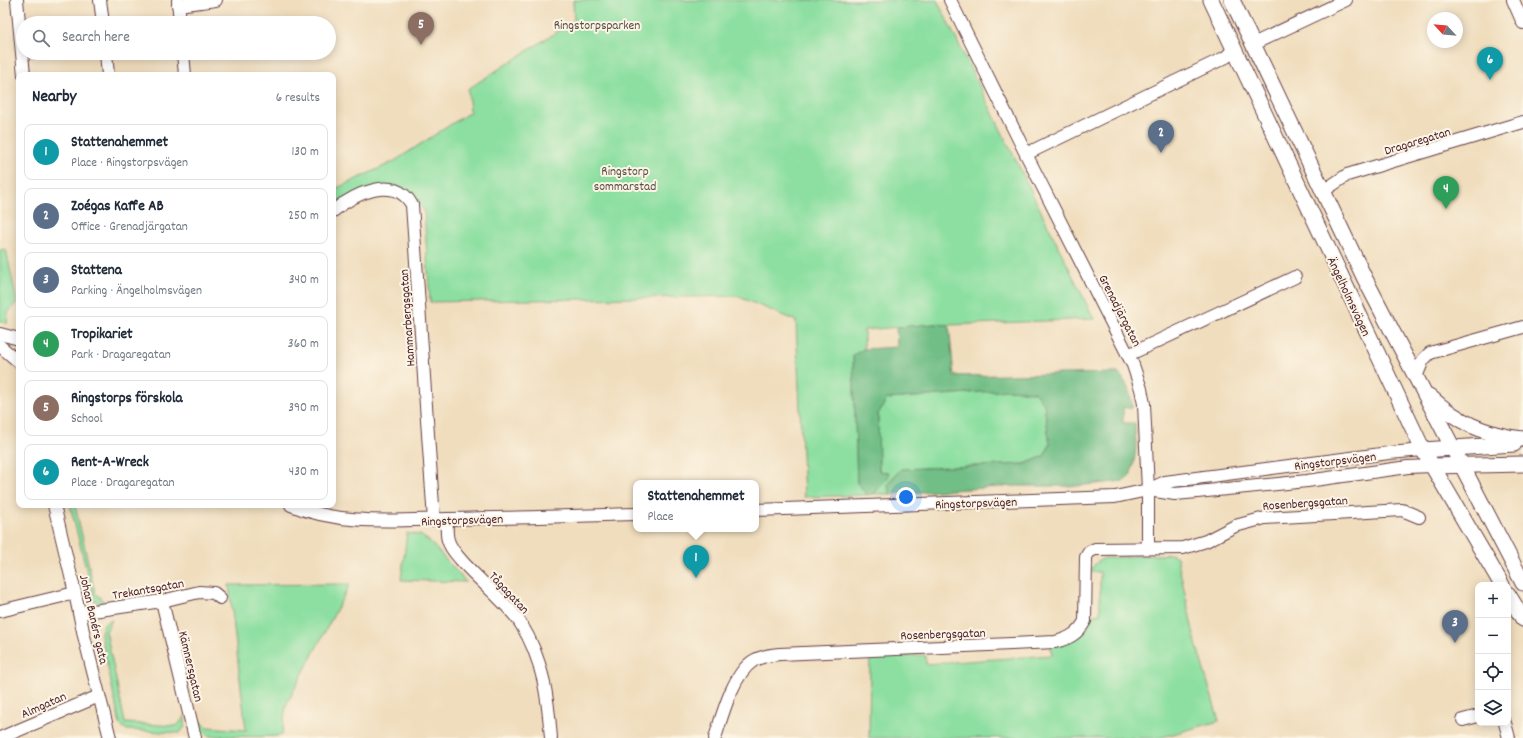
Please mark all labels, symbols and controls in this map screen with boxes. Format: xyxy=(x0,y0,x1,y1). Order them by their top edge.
pin: 5 xyxy=(408,12,434,45)
north arrow xyxy=(1427,12,1463,48)
search box xyxy=(16,16,336,60)
park label: Ringstorpsparken xyxy=(554,17,640,36)
icon: search xyxy=(30,27,52,49)
text: Search here xyxy=(62,27,130,49)
pin: 6 xyxy=(1477,47,1503,80)
text: Nearby xyxy=(32,86,76,110)
text: 6 results xyxy=(276,89,320,108)
pin: 2 xyxy=(1148,120,1174,153)
street label: Dragaregatan xyxy=(1382,123,1453,162)
text: Stattenahemmet xyxy=(71,132,168,154)
text: 1 xyxy=(45,143,47,162)
text: 130 m xyxy=(291,143,319,162)
text: Place · Ringstorpsvägen xyxy=(71,154,188,173)
park label: Ringstorp sommarstad xyxy=(594,163,656,197)
pin: 4 xyxy=(1433,176,1459,209)
text: Zoégas Kaffe AB xyxy=(71,196,164,218)
text: 2 xyxy=(43,207,49,226)
text: 250 m xyxy=(288,207,319,226)
text: Office · Grenadjärgatan xyxy=(71,218,188,237)
street label: Ängelholmsvägen xyxy=(1321,254,1374,340)
text: Stattena xyxy=(71,260,122,282)
street label: Hammarbergsgatan xyxy=(396,268,421,367)
text: 3 xyxy=(43,271,49,290)
text: 340 m xyxy=(289,271,319,290)
street label: Grenadjärgatan xyxy=(1092,272,1145,351)
text: Parking · Ängelholmsvägen xyxy=(71,282,202,301)
text: Tropikariet xyxy=(71,324,133,346)
text: 4 xyxy=(43,335,49,354)
text: 360 m xyxy=(288,335,319,354)
text: Park · Dragaregatan xyxy=(71,346,171,365)
text: Ringstorps förskola xyxy=(71,388,183,410)
text: 5 xyxy=(43,399,49,418)
text: 390 m xyxy=(288,399,319,418)
text: School xyxy=(71,410,103,429)
street label: Ringstorpsvägen xyxy=(1293,448,1377,477)
text: Rent-A-Wreck xyxy=(71,452,149,474)
text: 6 xyxy=(43,463,49,482)
text: 430 m xyxy=(289,463,319,482)
text: Place · Dragaregatan xyxy=(71,474,175,493)
popup xyxy=(633,480,759,532)
text: Stattenahemmet xyxy=(647,486,745,508)
your location xyxy=(896,487,916,507)
street label: Rosenbergsgatan xyxy=(1262,492,1348,517)
street label: Ringstorpsvägen xyxy=(935,494,1017,515)
text: Place xyxy=(647,508,674,527)
street label: Ringstorpsvägen xyxy=(421,511,503,532)
pin: 1 xyxy=(683,545,709,578)
street label: Tågagatan xyxy=(483,568,533,619)
street label: Johan Banérs gata xyxy=(73,573,112,667)
street label: Trekantsgatan xyxy=(111,575,186,606)
map controls xyxy=(1475,582,1511,726)
button: + xyxy=(1475,582,1511,618)
pin: 3 xyxy=(1442,610,1468,643)
button: − xyxy=(1475,618,1511,654)
street label: Rosenbergsgatan xyxy=(900,625,986,646)
street label: Kämnersgatan xyxy=(172,629,207,704)
button: locate xyxy=(1475,654,1511,690)
street label: Almgatan xyxy=(18,688,70,725)
button: layers xyxy=(1475,690,1511,726)

